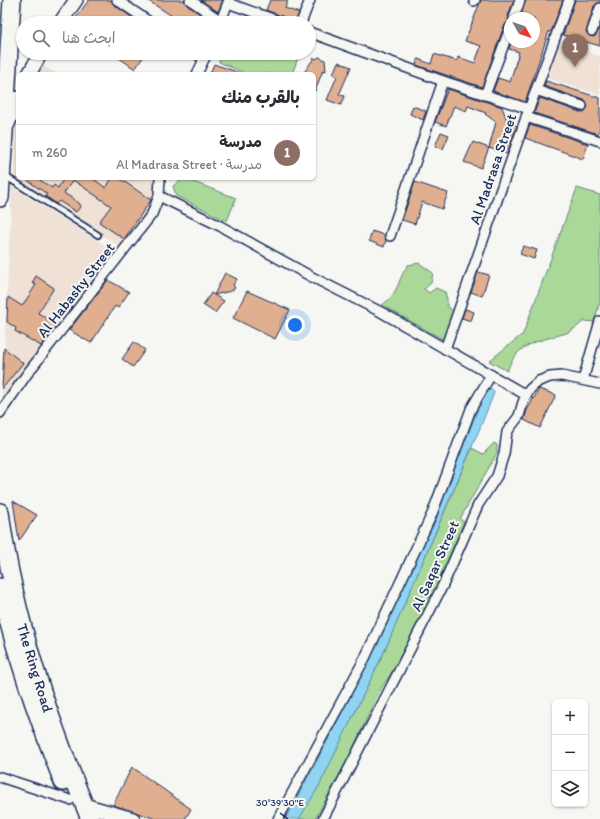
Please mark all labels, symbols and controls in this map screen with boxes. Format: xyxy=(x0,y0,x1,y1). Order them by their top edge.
north arrow xyxy=(504,12,540,48)
search box xyxy=(16,16,316,60)
icon: search xyxy=(30,27,52,49)
text: ابحث هنا xyxy=(62,29,116,47)
pin: 1 xyxy=(562,34,588,67)
text: بالقرب منك xyxy=(222,87,300,107)
street label: Al Madrasa Street xyxy=(466,111,520,227)
text: مدرسة xyxy=(219,133,262,151)
text: 260 m xyxy=(32,145,68,160)
text: 1 xyxy=(284,145,290,160)
text: مدرسة · Al Madrasa Street xyxy=(116,157,262,172)
street label: Al Habashy Street xyxy=(33,239,119,341)
your location xyxy=(285,315,305,335)
street label: Al Saqar Street xyxy=(407,517,463,614)
street label: The Ring Road xyxy=(13,621,57,715)
map controls xyxy=(552,699,588,807)
button: + xyxy=(552,699,588,735)
button: − xyxy=(552,735,588,771)
button: layers xyxy=(552,771,588,807)
text: 30°39'30"E xyxy=(256,796,304,809)

